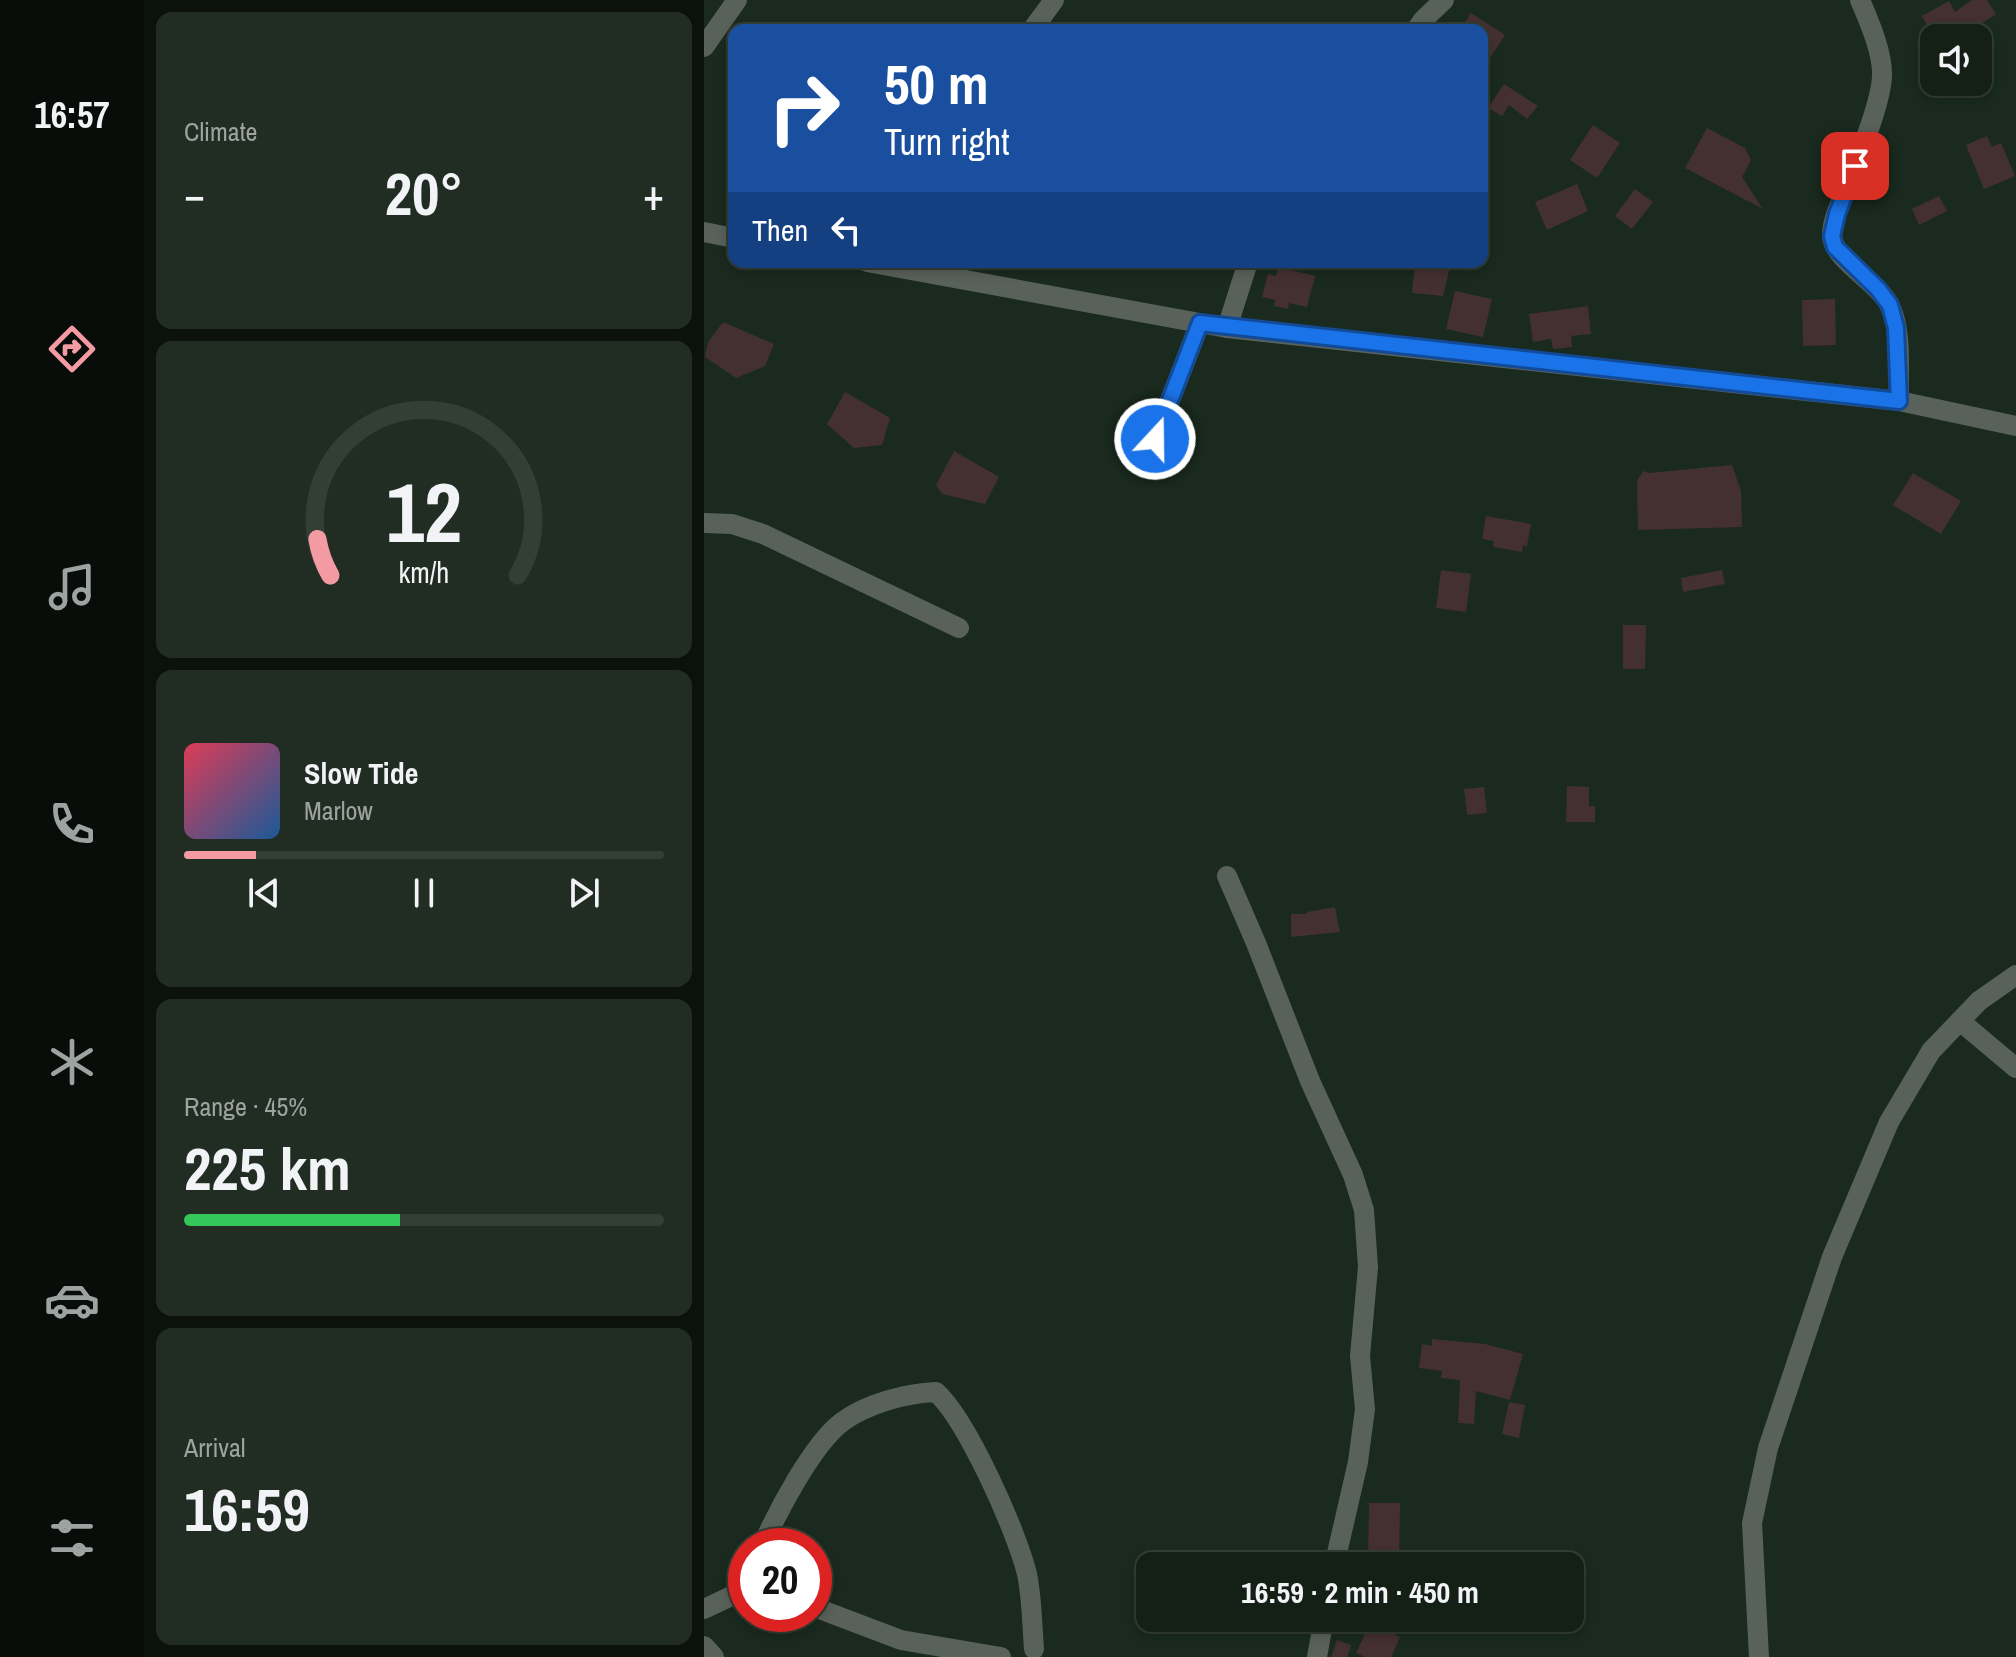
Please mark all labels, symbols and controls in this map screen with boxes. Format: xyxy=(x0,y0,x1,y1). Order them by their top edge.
map controls xyxy=(1920,24,1992,96)
button: sound xyxy=(1920,24,1992,96)
text: 50 m xyxy=(884,46,989,121)
icon: right xyxy=(752,56,856,160)
text: 16:57 xyxy=(34,91,110,139)
text: Climate xyxy=(184,114,257,149)
text: Turn right xyxy=(884,118,1009,166)
pin xyxy=(1821,132,1889,200)
icon: arrive xyxy=(1833,144,1877,188)
text: 20° xyxy=(385,153,463,234)
text: − xyxy=(184,164,205,224)
text: + xyxy=(643,164,664,224)
icon: left xyxy=(824,208,868,252)
text: Then xyxy=(752,210,808,250)
icon: directions xyxy=(44,321,100,377)
position arrow xyxy=(1113,397,1197,481)
text: 12 xyxy=(386,455,462,567)
text: km/h xyxy=(399,553,449,592)
icon: music xyxy=(44,559,100,615)
text: Slow Tide xyxy=(304,753,418,793)
text: Marlow xyxy=(304,793,373,828)
icon: phone xyxy=(44,796,100,852)
icon: previous xyxy=(242,871,286,915)
icon: pause xyxy=(402,871,446,915)
icon: next xyxy=(562,871,606,915)
icon: climate xyxy=(44,1034,100,1090)
text: Range · 45% xyxy=(184,1089,307,1124)
text: 225 km xyxy=(184,1128,351,1209)
icon: car xyxy=(44,1272,100,1328)
text: Arrival xyxy=(184,1430,246,1465)
text: 16:59 xyxy=(184,1469,310,1550)
icon: filters xyxy=(44,1510,100,1566)
speed limit sign: 20 xyxy=(728,1528,832,1632)
text: 16:59 · 2 min · 450 m xyxy=(1241,1572,1479,1612)

